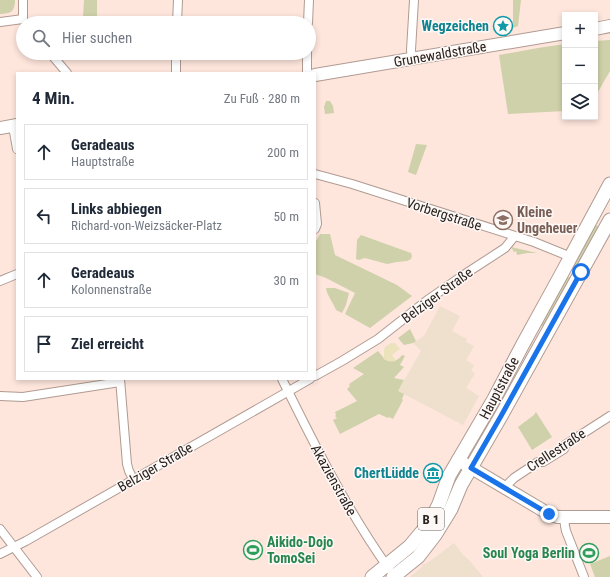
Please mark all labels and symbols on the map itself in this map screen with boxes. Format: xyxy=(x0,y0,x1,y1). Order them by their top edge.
place icon: Wegzeichen xyxy=(492,15,514,37)
place label: Wegzeichen xyxy=(422,18,489,34)
street label: Grunewaldstraße xyxy=(392,38,488,70)
street label: Vorbergstraße xyxy=(404,194,484,234)
place label: Kleine Ungeheuer xyxy=(517,204,578,236)
school or university icon: Kleine Ungeheuer xyxy=(492,209,514,231)
route start xyxy=(572,263,590,281)
street label: Belziger Straße xyxy=(398,264,476,326)
street label: Hauptstraße xyxy=(476,354,522,422)
street label: Crellestraße xyxy=(524,425,589,475)
street label: Belziger Straße xyxy=(115,439,196,495)
street label: Akazienstraße xyxy=(308,442,360,519)
museum icon: ChertLüdde xyxy=(422,462,444,484)
place label: ChertLüdde xyxy=(354,465,419,481)
route end xyxy=(540,505,558,523)
road number: B 1 xyxy=(418,508,444,530)
place label: Aikido-Dojo TomoSei xyxy=(267,534,333,566)
sports icon: Aikido-Dojo TomoSei xyxy=(242,539,264,561)
sports icon: Soul Yoga Berlin xyxy=(578,542,600,564)
place label: Soul Yoga Berlin xyxy=(483,545,575,561)

